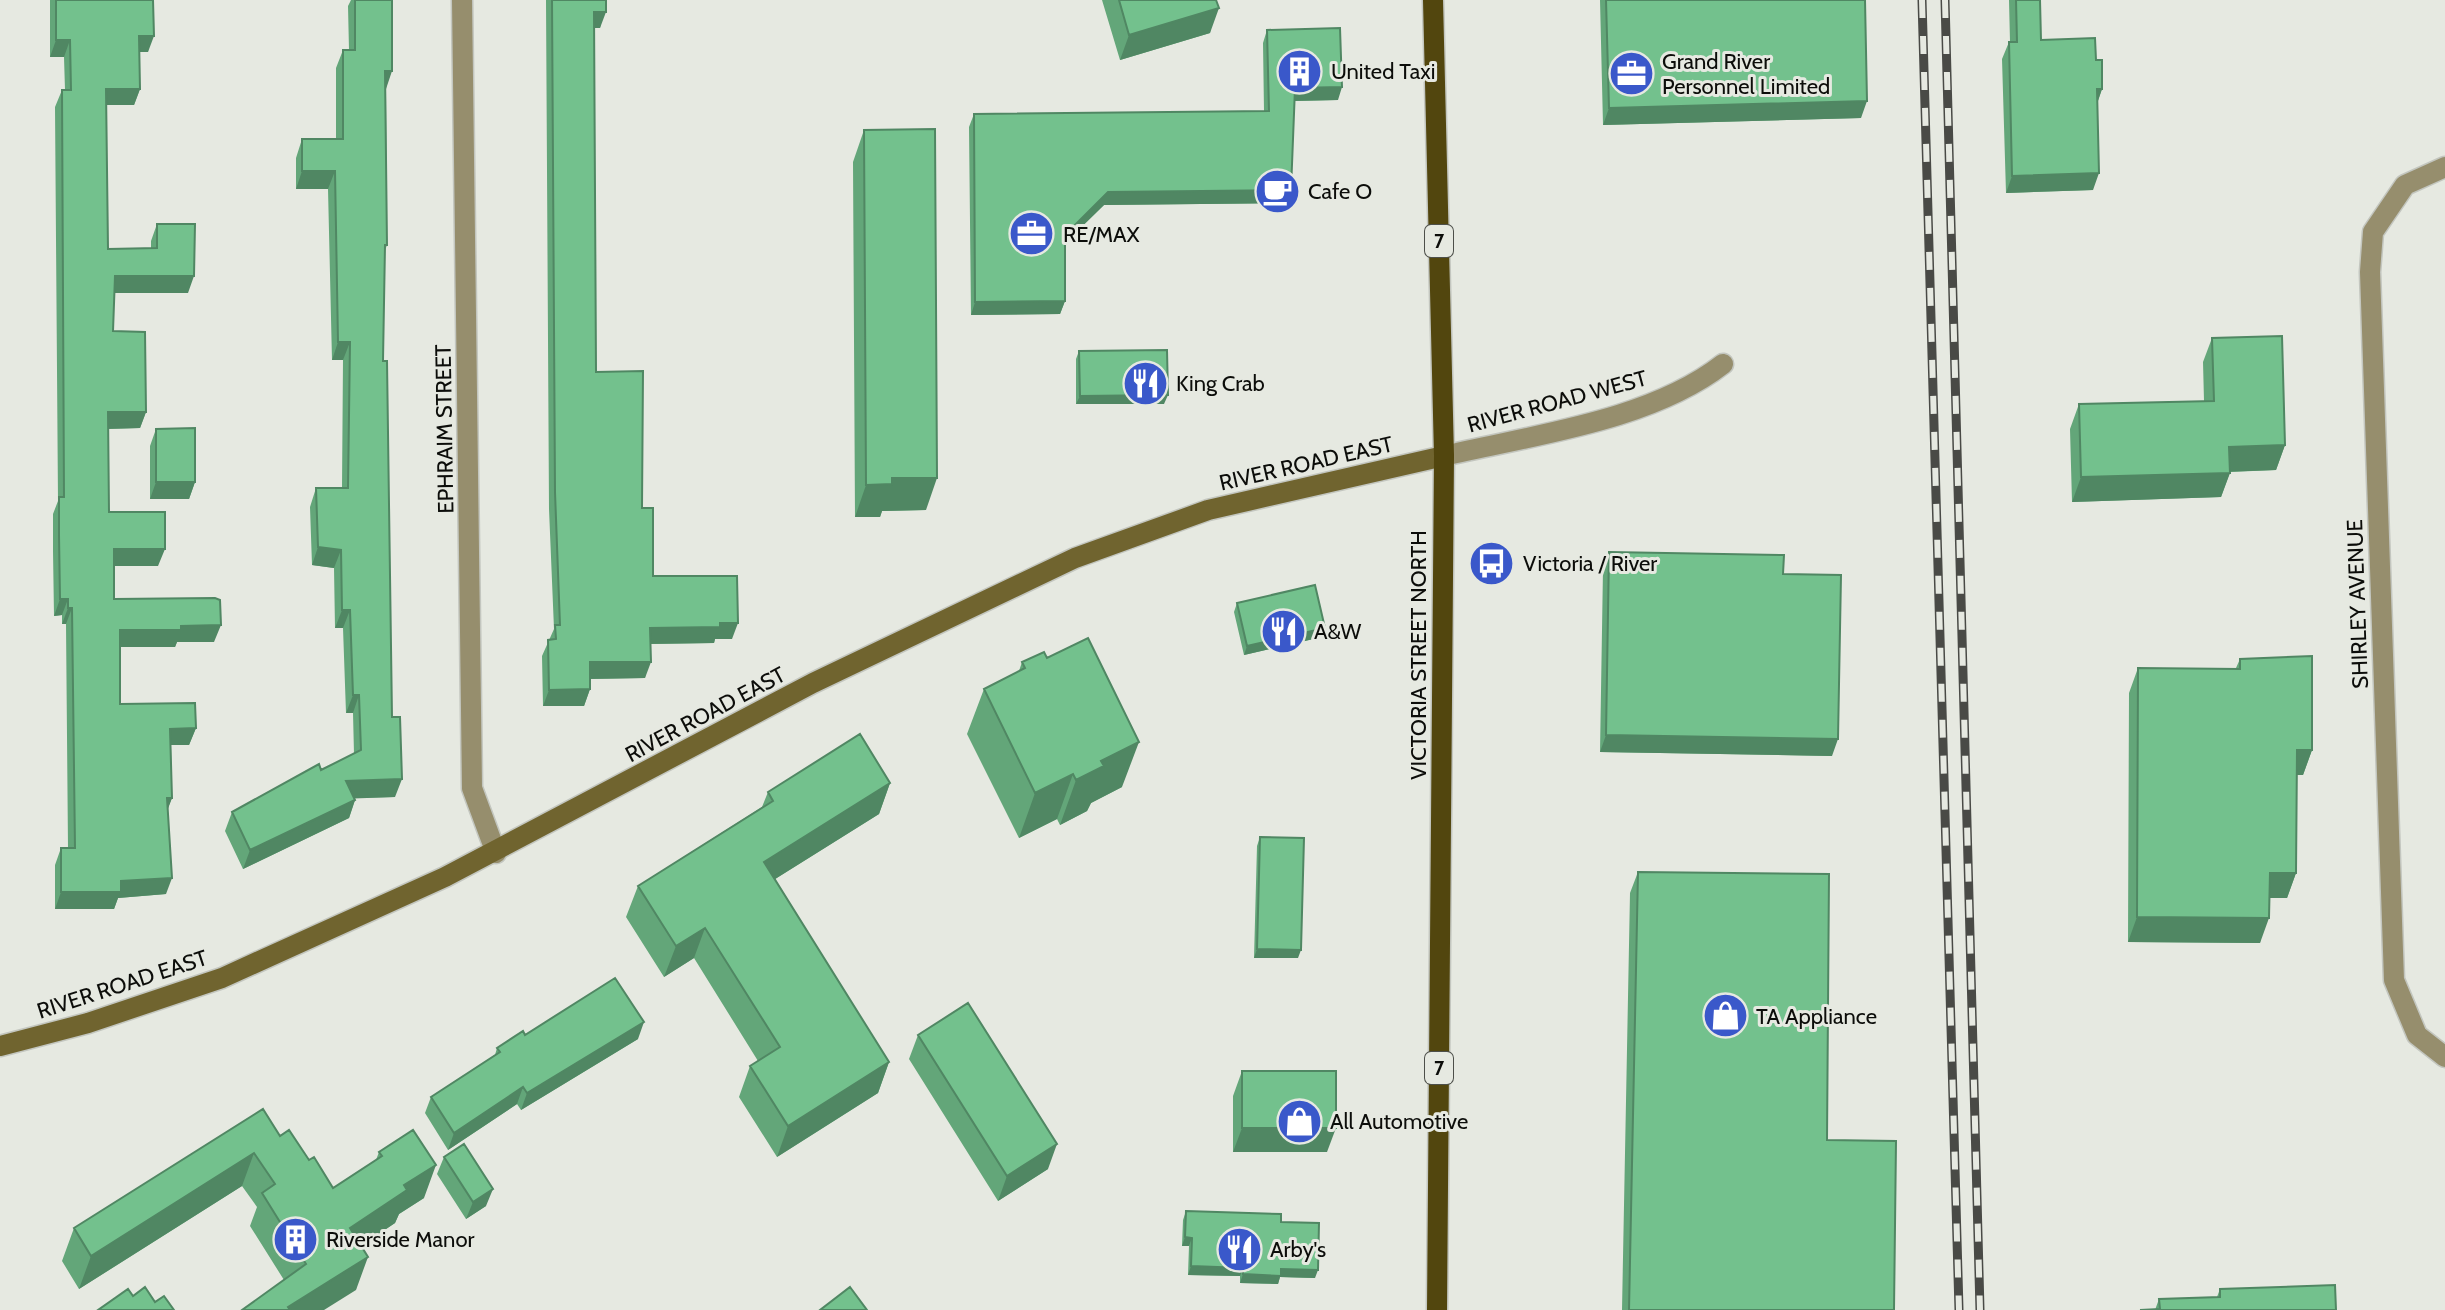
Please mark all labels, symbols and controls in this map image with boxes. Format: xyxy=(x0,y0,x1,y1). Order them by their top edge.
building icon: United Taxi xyxy=(1276,47,1324,95)
place label: Grand River Personnel Limited xyxy=(1662,48,1830,100)
office icon: Grand River Personnel Limited xyxy=(1607,50,1655,98)
place label: United Taxi xyxy=(1331,58,1435,85)
cafe icon: Cafe O xyxy=(1253,167,1301,215)
place label: Cafe O xyxy=(1308,178,1372,205)
office icon: RE/MAX xyxy=(1008,210,1056,258)
place label: RE/MAX xyxy=(1063,221,1140,248)
road number: 7 xyxy=(1425,225,1453,257)
street label: EPHRAIM STREET xyxy=(430,344,459,514)
restaurant icon: King Crab xyxy=(1121,359,1169,407)
street label: RIVER ROAD WEST xyxy=(1464,364,1650,438)
place label: King Crab xyxy=(1176,370,1265,397)
street label: RIVER ROAD EAST xyxy=(1217,430,1396,497)
street label: SHIRLEY AVENUE xyxy=(2341,519,2374,689)
street label: VICTORIA STREET NORTH xyxy=(1405,530,1432,780)
bus stop icon: Victoria / River xyxy=(1468,539,1516,587)
place label: Victoria / River xyxy=(1523,550,1657,577)
restaurant icon: A&W xyxy=(1259,607,1307,655)
place label: A&W xyxy=(1314,618,1361,645)
street label: RIVER ROAD EAST xyxy=(621,661,790,768)
street label: RIVER ROAD EAST xyxy=(34,944,211,1025)
shop icon: TA Appliance xyxy=(1701,992,1749,1040)
place label: TA Appliance xyxy=(1756,1003,1877,1030)
road number: 7 xyxy=(1425,1052,1453,1084)
shop icon: All Automotive xyxy=(1275,1097,1323,1145)
place label: All Automotive xyxy=(1330,1108,1468,1135)
building icon: Riverside Manor xyxy=(271,1215,319,1263)
restaurant icon: Arby's xyxy=(1215,1225,1263,1273)
place label: Riverside Manor xyxy=(326,1226,475,1253)
place label: Arby's xyxy=(1270,1236,1326,1263)

